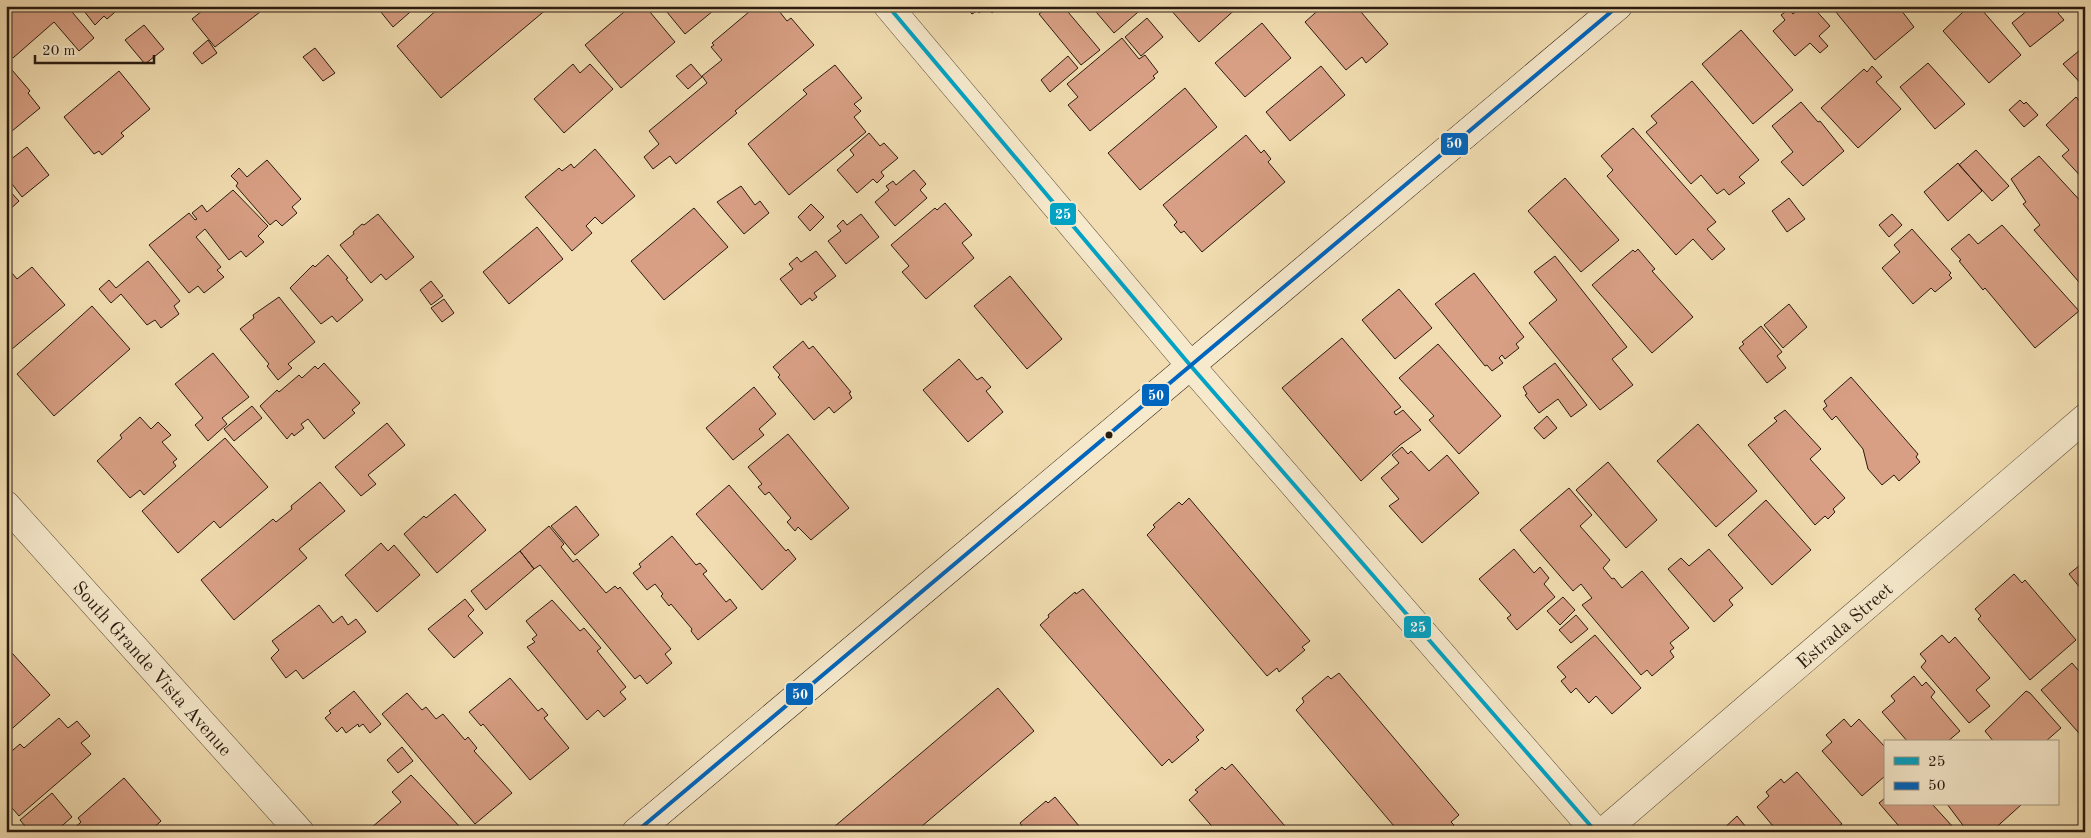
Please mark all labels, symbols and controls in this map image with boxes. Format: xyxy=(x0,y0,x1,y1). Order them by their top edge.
scale bar xyxy=(35,32,154,64)
text: 20 m xyxy=(42,44,76,59)
line badge: 50 xyxy=(1440,132,1469,156)
text: 50 xyxy=(1446,137,1462,151)
line badge: 25 xyxy=(1049,202,1077,226)
text: 25 xyxy=(1055,208,1071,222)
line badge: 50 xyxy=(1141,383,1170,407)
text: 50 xyxy=(1148,389,1164,403)
unlabelled marker xyxy=(1104,430,1114,440)
street label: South Grande Vista Avenue xyxy=(68,579,234,761)
street label: Estrada Street xyxy=(1794,580,1897,673)
line badge: 25 xyxy=(1403,615,1432,639)
text: 25 xyxy=(1410,621,1426,635)
line badge: 50 xyxy=(785,682,814,706)
text: 50 xyxy=(792,688,808,702)
legend xyxy=(1884,740,2058,806)
text: 25 xyxy=(1928,755,1945,770)
text: 50 xyxy=(1928,779,1945,794)

